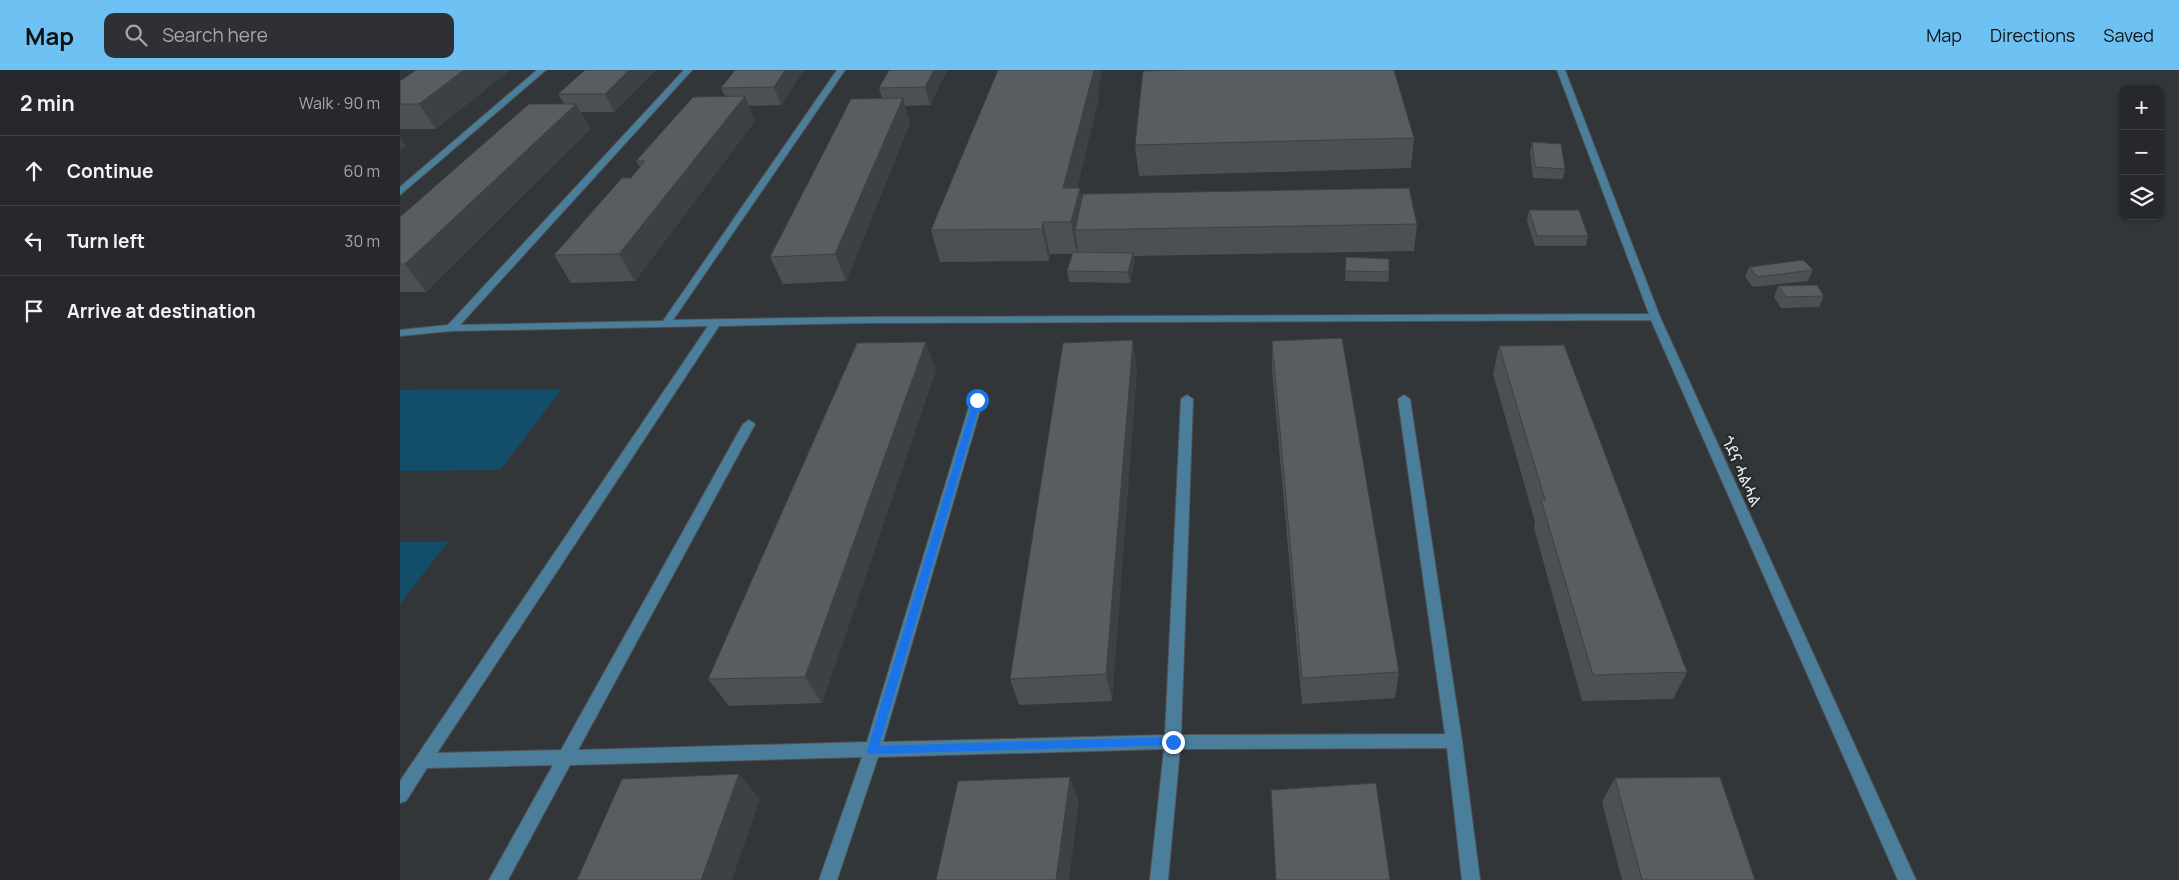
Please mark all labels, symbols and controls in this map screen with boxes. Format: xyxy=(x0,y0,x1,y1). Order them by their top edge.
search box xyxy=(104,13,454,58)
text: Map xyxy=(25,19,74,52)
icon: search xyxy=(122,21,150,49)
text: Search here xyxy=(162,22,268,48)
text: Map xyxy=(1926,23,1962,47)
text: Directions xyxy=(1990,23,2075,47)
text: Saved xyxy=(2103,23,2154,47)
map controls xyxy=(2119,85,2164,220)
button: + xyxy=(2119,85,2164,130)
text: 2 min xyxy=(20,89,75,117)
text: Walk · 90 m xyxy=(299,92,380,114)
button: − xyxy=(2119,130,2164,175)
icon: ahead xyxy=(20,157,48,185)
text: Continue xyxy=(67,158,153,184)
text: 60 m xyxy=(344,160,380,182)
button: layers xyxy=(2119,175,2164,220)
icon: left xyxy=(20,227,48,255)
text: Turn left xyxy=(67,228,145,254)
text: 30 m xyxy=(345,230,380,252)
icon: arrive xyxy=(20,297,48,325)
text: Arrive at destination xyxy=(67,298,256,324)
route start xyxy=(966,389,989,412)
street label: ጎደና ሓልሓል xyxy=(1717,432,1767,510)
route end xyxy=(1162,731,1185,754)

